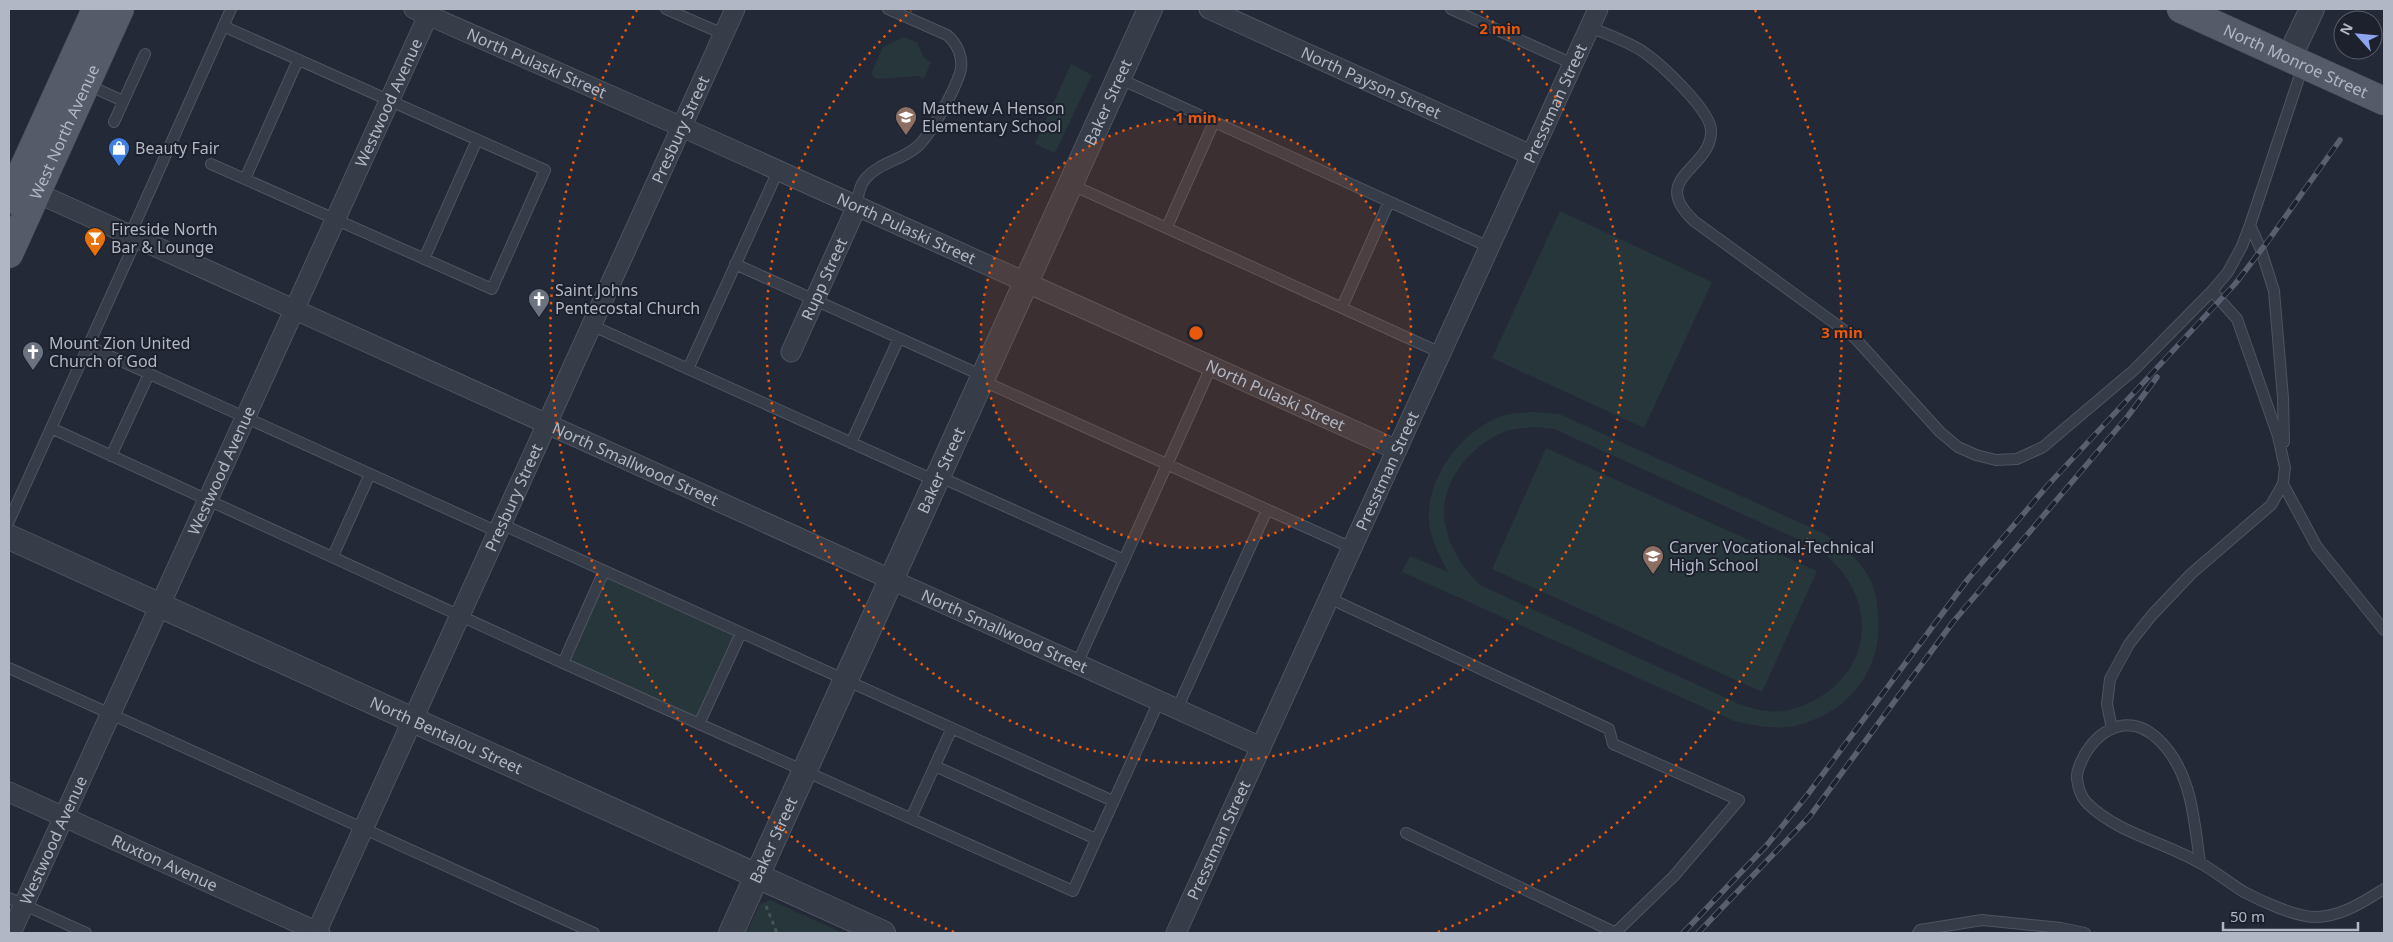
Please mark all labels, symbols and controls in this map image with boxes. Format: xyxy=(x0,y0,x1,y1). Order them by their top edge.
north arrow xyxy=(2333,10,2383,60)
text: 2 min xyxy=(1479,18,1521,38)
street label: North Monroe Street xyxy=(2221,19,2371,103)
street label: North Pulaski Street xyxy=(463,23,610,103)
street label: Westwood Avenue xyxy=(350,35,427,171)
street label: Presstman Street xyxy=(1518,40,1592,167)
street label: North Payson Street xyxy=(1298,41,1445,124)
street label: Baker Street xyxy=(1079,56,1137,149)
street label: West North Avenue xyxy=(24,61,104,203)
street label: Presbury Street xyxy=(646,72,714,187)
place label: Matthew A Henson Elementary School xyxy=(922,97,1065,137)
school or university icon: Matthew A Henson Elementary School xyxy=(894,105,918,136)
text: 1 min xyxy=(1175,107,1217,127)
shop icon: Beauty Fair xyxy=(107,136,131,167)
place label: Beauty Fair xyxy=(135,137,220,159)
street label: North Pulaski Street xyxy=(833,187,980,269)
place label: Fireside North Bar & Lounge xyxy=(111,218,218,258)
bar icon: Fireside North Bar & Lounge xyxy=(83,226,107,257)
street label: Rupp Street xyxy=(796,234,852,324)
place label: Saint Johns Pentecostal Church xyxy=(555,279,700,319)
church icon: Saint Johns Pentecostal Church xyxy=(527,287,551,318)
text: 3 min xyxy=(1821,322,1863,342)
centre of rings xyxy=(1187,324,1205,342)
place label: Mount Zion United Church of God xyxy=(49,332,190,372)
church icon: Mount Zion United Church of God xyxy=(21,340,45,371)
street label: North Pulaski Street xyxy=(1202,354,1349,436)
street label: Westwood Avenue xyxy=(182,403,260,538)
street label: Presstman Street xyxy=(1350,408,1424,534)
street label: North Smallwood Street xyxy=(549,417,722,511)
street label: Baker Street xyxy=(912,423,970,517)
street label: Presbury Street xyxy=(479,440,547,555)
place label: Carver Vocational-Technical High School xyxy=(1669,536,1875,576)
school or university icon: Carver Vocational-Technical High School xyxy=(1641,544,1665,575)
street label: North Smallwood Street xyxy=(918,584,1091,678)
street label: North Bentalou Street xyxy=(367,691,526,779)
street label: Westwood Avenue xyxy=(14,772,92,908)
street label: Presstman Street xyxy=(1182,777,1255,903)
street label: Baker Street xyxy=(744,793,802,887)
street label: Ruxton Avenue xyxy=(108,829,221,896)
scale bar xyxy=(2223,900,2358,932)
text: 50 m xyxy=(2230,906,2265,926)

